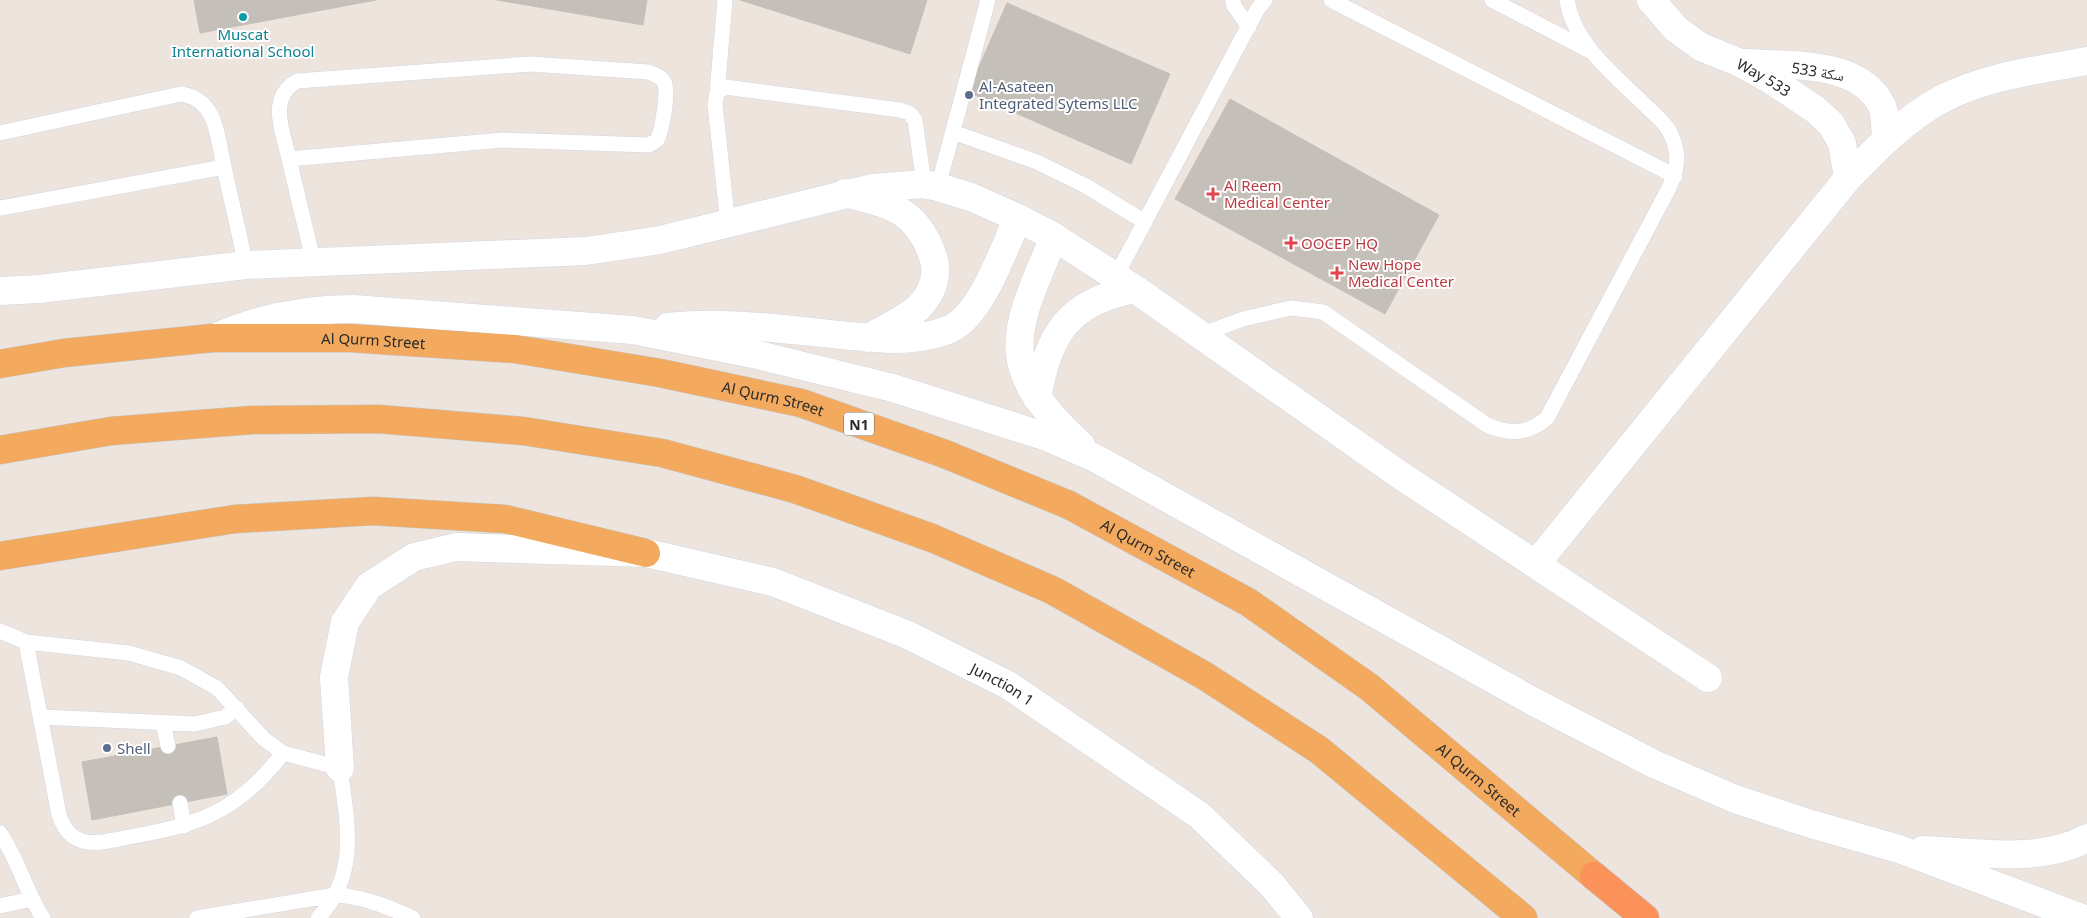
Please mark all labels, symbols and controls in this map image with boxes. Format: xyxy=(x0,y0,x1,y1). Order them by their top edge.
marker: Muscat International School xyxy=(237,11,249,23)
place label: Muscat International School xyxy=(172,24,314,61)
street label: Way 533 xyxy=(1733,53,1795,101)
street label: سكة 533 xyxy=(1790,57,1846,85)
place label: Al-Asateen Integrated Sytems LLC xyxy=(979,76,1138,113)
marker: Al-Asateen Integrated Sytems LLC xyxy=(963,89,975,101)
place label: Al Reem Medical Center xyxy=(1224,175,1330,212)
marker: Al Reem Medical Center xyxy=(1206,187,1220,201)
place label: OOCEP HQ xyxy=(1301,233,1378,253)
marker: OOCEP HQ xyxy=(1285,237,1297,249)
place label: New Hope Medical Center xyxy=(1348,254,1454,291)
marker: New Hope Medical Center xyxy=(1330,266,1344,280)
street label: Al Qurm Street xyxy=(321,328,427,353)
street label: Al Qurm Street xyxy=(720,376,828,421)
road number: N1 xyxy=(844,412,874,436)
street label: Al Qurm Street xyxy=(1097,514,1199,582)
street label: Junction 1 xyxy=(966,657,1038,710)
place label: Shell xyxy=(117,738,151,758)
street label: Al Qurm Street xyxy=(1432,738,1526,821)
marker: Shell xyxy=(101,742,113,754)

